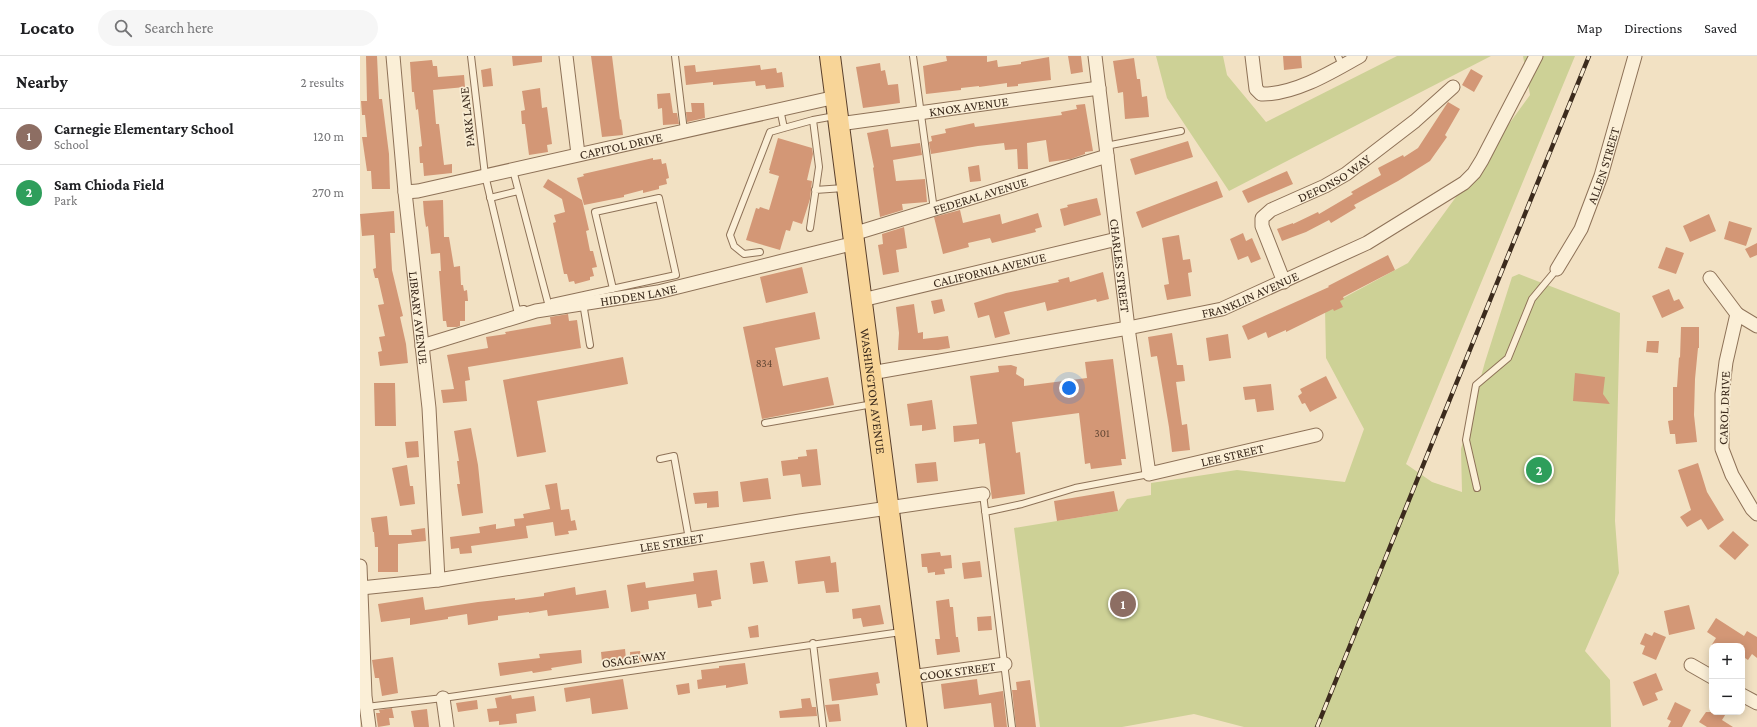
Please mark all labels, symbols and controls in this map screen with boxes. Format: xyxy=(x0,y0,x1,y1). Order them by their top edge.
search box xyxy=(98,10,378,46)
text: Locato xyxy=(20,17,74,38)
icon: search xyxy=(112,17,134,39)
text: Search here xyxy=(144,20,213,36)
text: Map xyxy=(1577,20,1602,36)
text: Directions xyxy=(1624,20,1682,36)
text: Saved xyxy=(1704,20,1737,36)
text: Nearby xyxy=(16,73,68,92)
text: 2 results xyxy=(301,75,344,90)
street label: PARK LANE xyxy=(456,86,478,148)
street label: KNOX AVENUE xyxy=(928,93,1009,119)
text: Carnegie Elementary School xyxy=(54,121,234,137)
street label: ALLEN STREET xyxy=(1584,125,1622,206)
text: 1 xyxy=(27,129,31,144)
text: 120 m xyxy=(313,129,344,144)
street label: CAPITOL DRIVE xyxy=(578,129,664,162)
text: School xyxy=(54,137,89,152)
street label: DEFONSO WAY xyxy=(1295,151,1373,205)
street label: FEDERAL AVENUE xyxy=(931,173,1029,217)
text: Sam Chioda Field xyxy=(54,177,164,193)
text: 2 xyxy=(26,185,32,200)
text: 270 m xyxy=(312,185,344,200)
text: Park xyxy=(54,193,77,208)
street label: CHARLES STREET xyxy=(1107,218,1134,313)
street label: CALIFORNIA AVENUE xyxy=(931,249,1047,290)
street label: FRANKLIN AVENUE xyxy=(1200,268,1301,320)
street label: LIBRARY AVENUE xyxy=(406,270,432,365)
street label: HIDDEN LANE xyxy=(599,280,678,308)
street label: WASHINGTON AVENUE xyxy=(858,327,889,455)
house number: 834 xyxy=(756,357,773,369)
street label: CAROL DRIVE xyxy=(1715,371,1733,445)
your location xyxy=(1059,378,1079,398)
house number: 301 xyxy=(1094,427,1110,439)
street label: LEE STREET xyxy=(1199,440,1265,469)
pin: 2 xyxy=(1526,455,1552,485)
street label: LEE STREET xyxy=(638,529,705,555)
pin: 1 xyxy=(1110,589,1136,619)
map controls xyxy=(1709,643,1745,715)
button: + xyxy=(1709,643,1745,679)
street label: OSAGE WAY xyxy=(601,647,667,671)
street label: COOK STREET xyxy=(919,658,996,683)
button: − xyxy=(1709,679,1745,715)

